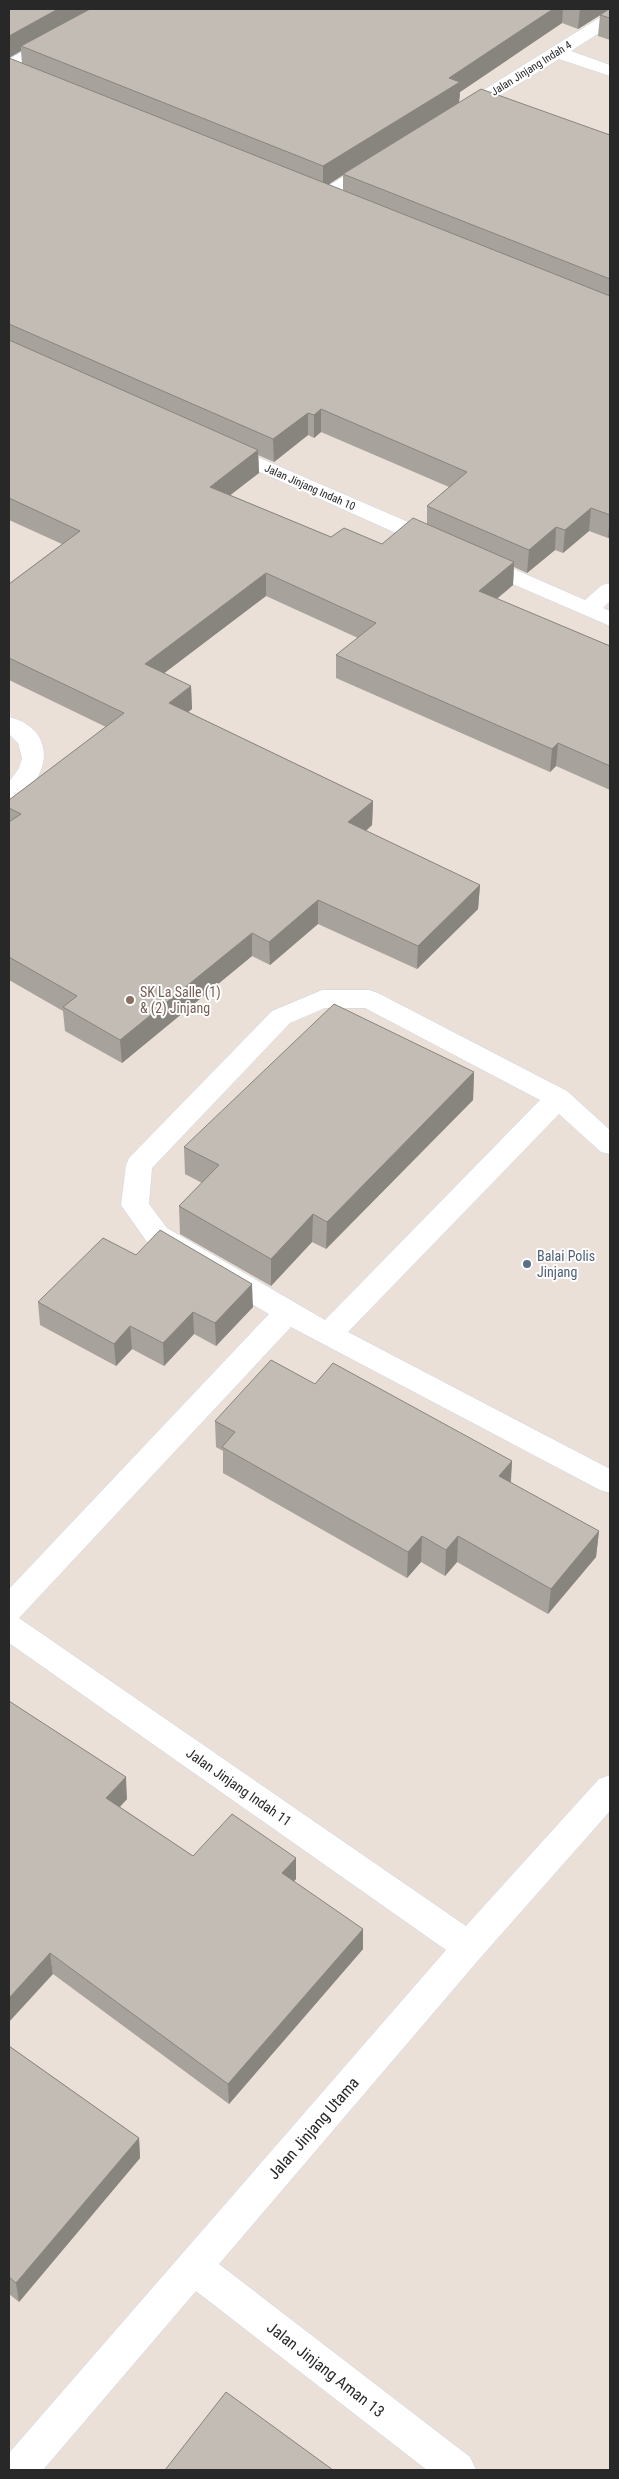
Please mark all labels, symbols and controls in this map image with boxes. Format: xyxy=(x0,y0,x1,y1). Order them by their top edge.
street label: Jalan Jinjang Indah 4 xyxy=(489,38,574,98)
street label: Jalan Jinjang Indah 10 xyxy=(262,462,357,513)
place label: SK La Salle (1) & (2) Jinjang xyxy=(140,984,221,1017)
marker: SK La Salle (1) & (2) Jinjang xyxy=(124,994,136,1006)
place label: Balai Polis Jinjang xyxy=(537,1248,595,1280)
marker: Balai Polis Jinjang xyxy=(521,1258,533,1270)
street label: Jalan Jinjang Indah 11 xyxy=(183,1745,295,1829)
street label: Jalan Jinjang Utama xyxy=(264,2073,363,2183)
street label: Jalan Jinjang Aman 13 xyxy=(263,2318,388,2421)

